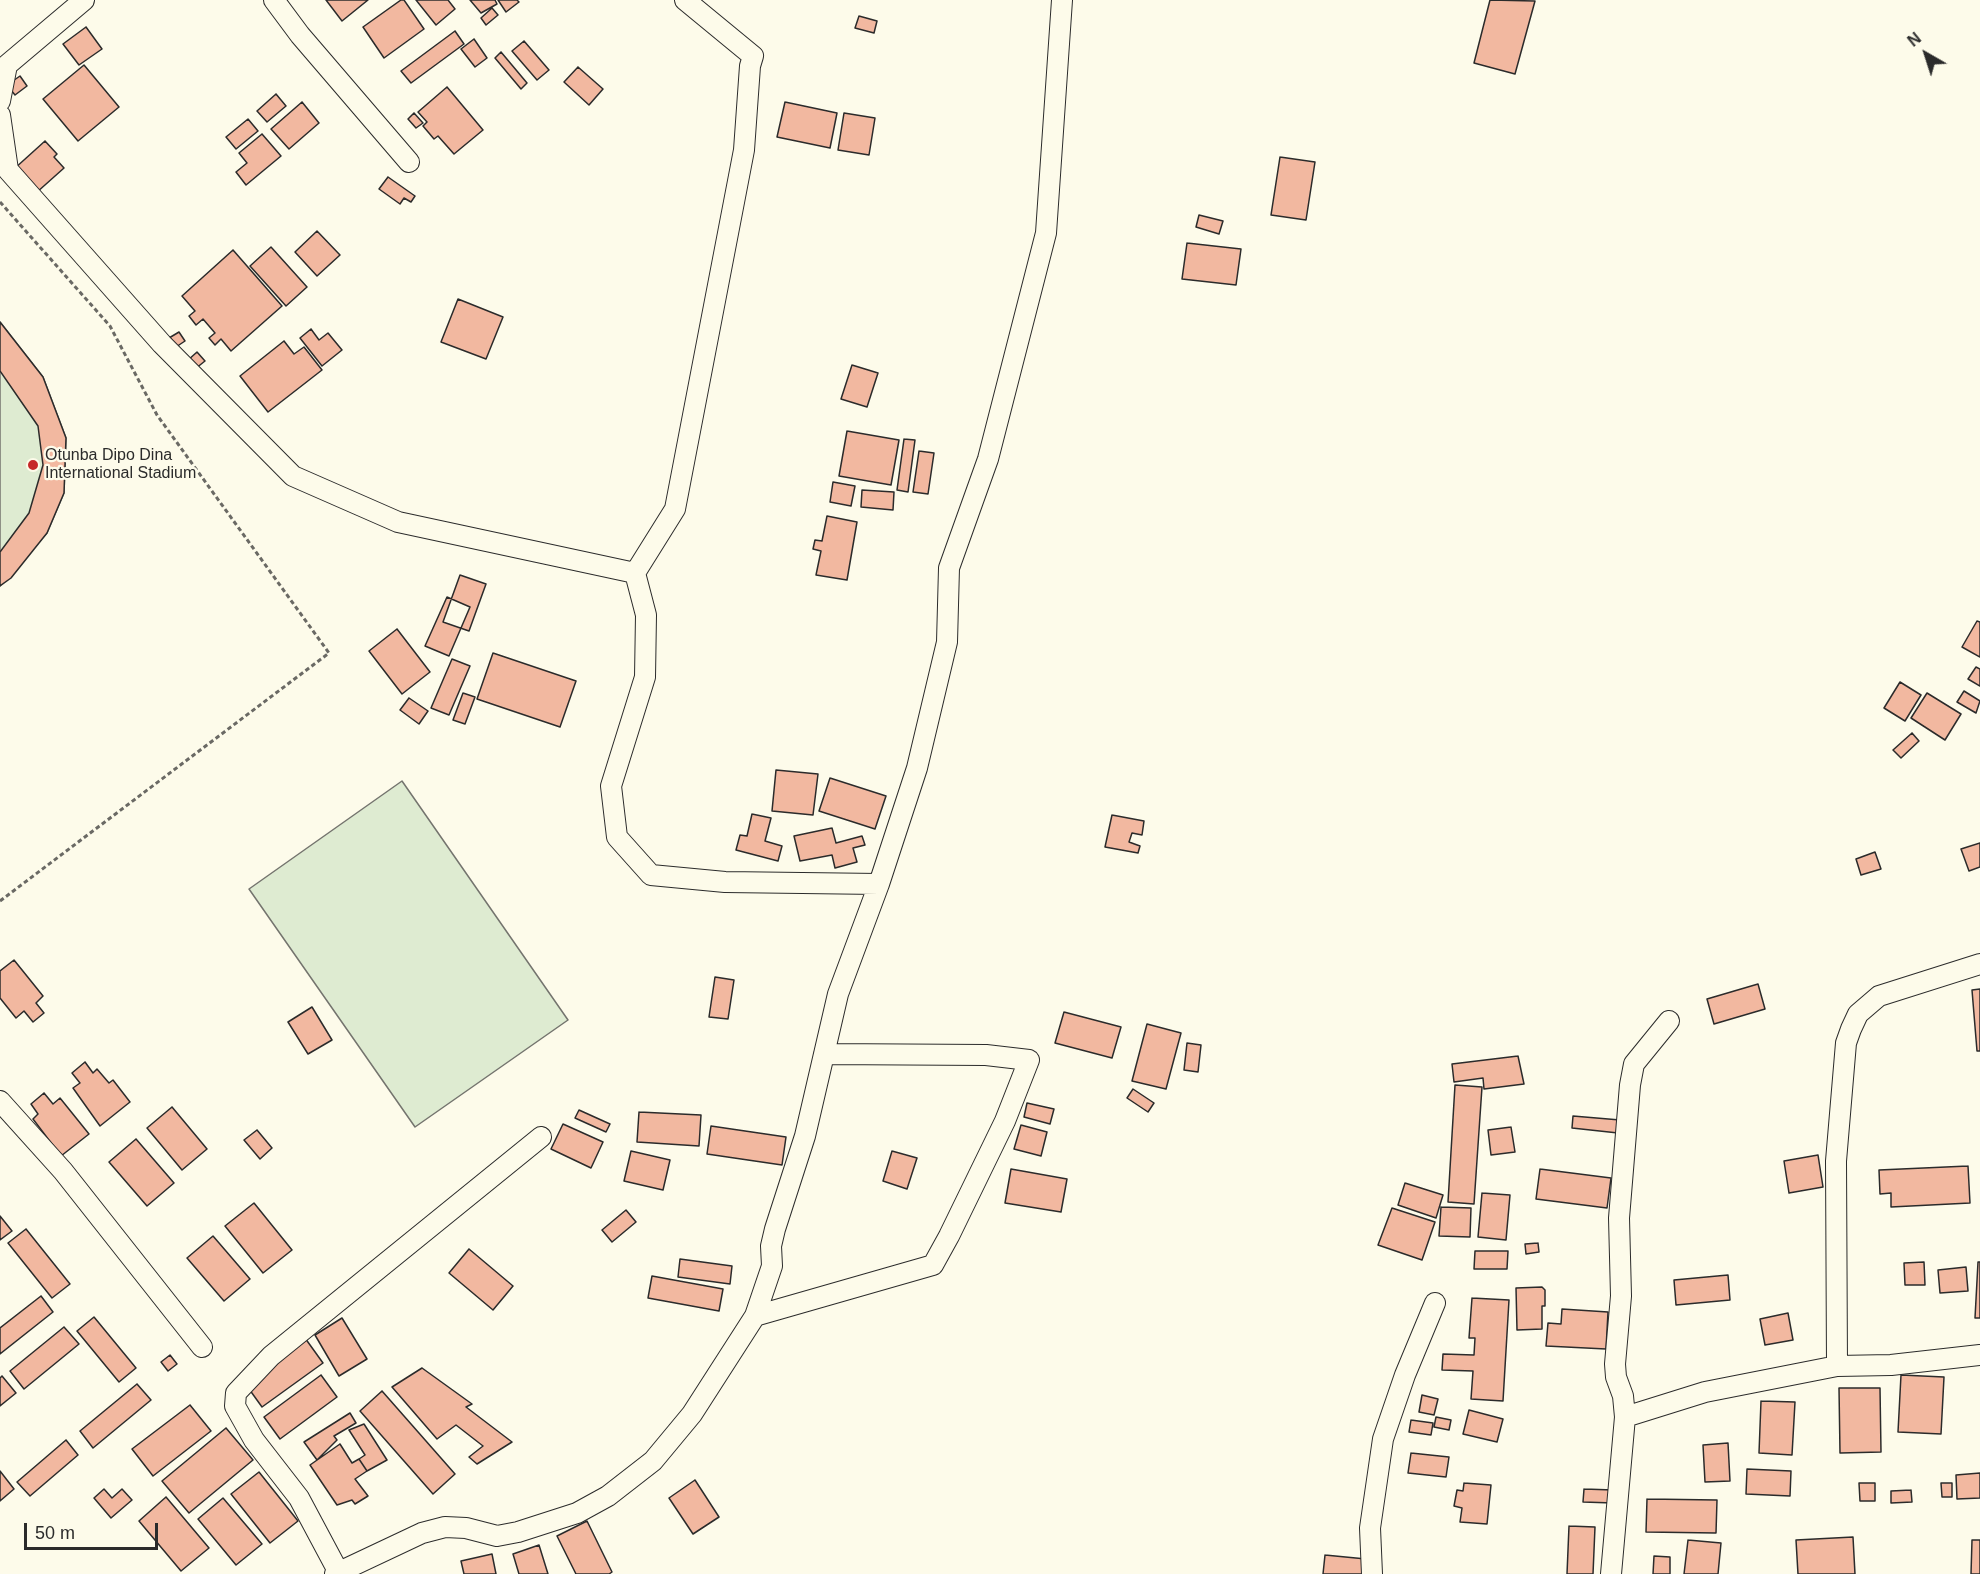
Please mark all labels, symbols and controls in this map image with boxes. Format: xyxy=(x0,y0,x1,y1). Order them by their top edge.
north arrow xyxy=(1896,24,1956,84)
text: N xyxy=(1905,29,1924,50)
place label: Otunba Dipo Dina International Stadium xyxy=(45,446,196,484)
marker: Otunba Dipo Dina International Stadium xyxy=(26,458,40,472)
scale bar xyxy=(27,1511,160,1549)
text: 50 m xyxy=(35,1523,75,1543)

